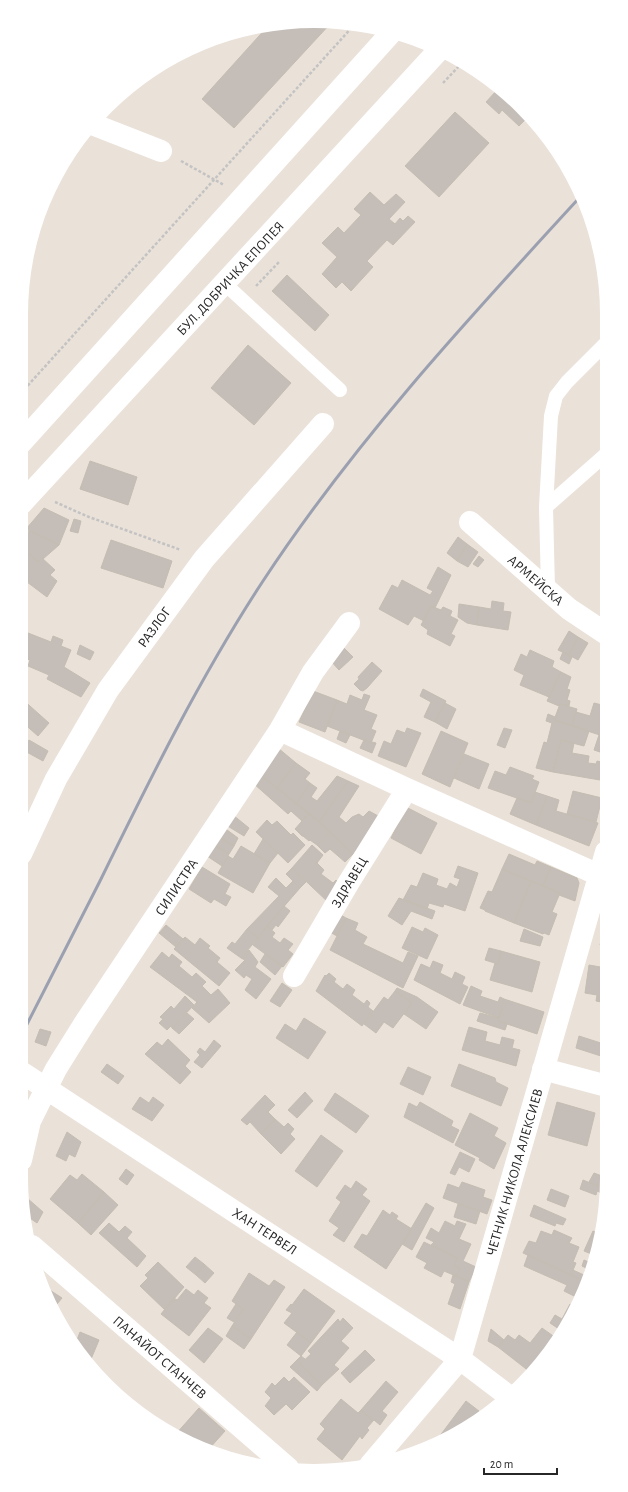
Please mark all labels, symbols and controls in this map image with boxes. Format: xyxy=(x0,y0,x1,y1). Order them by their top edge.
street label: БУЛ. ДОБРИЧКА ЕПОПЕЯ xyxy=(175,219,287,338)
street label: АРМЕЙСКА xyxy=(505,552,566,609)
street label: РАЗЛОГ xyxy=(136,604,174,650)
street label: ЗДРАВЕЦ xyxy=(329,855,370,910)
street label: СИЛИСТРА xyxy=(153,857,201,919)
street label: ЧЕТНИК НИКОЛА АЛЕКСИЕВ xyxy=(484,1087,546,1257)
street label: ХАН ТЕРВЕЛ xyxy=(230,1206,299,1258)
street label: ПАНАЙОТ СТАНЧЕВ xyxy=(110,1313,209,1402)
scale bar xyxy=(484,1450,557,1476)
text: 20 m xyxy=(490,1458,513,1470)

